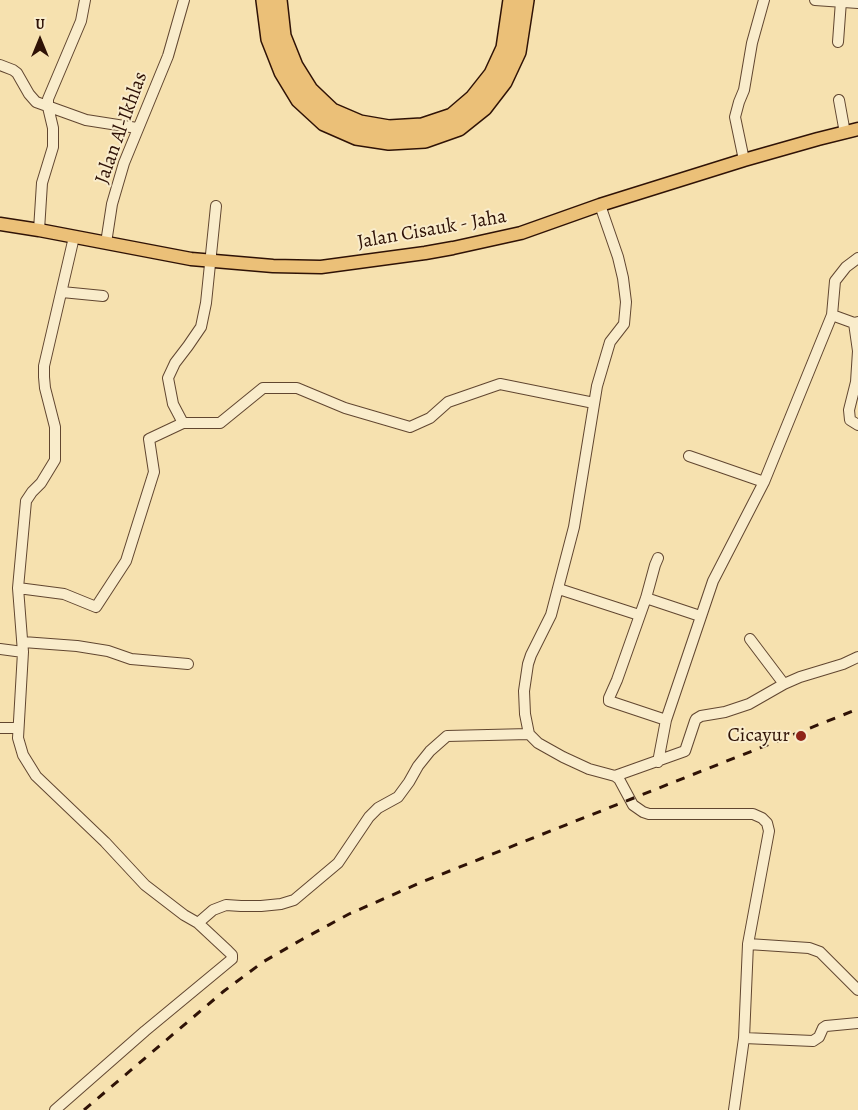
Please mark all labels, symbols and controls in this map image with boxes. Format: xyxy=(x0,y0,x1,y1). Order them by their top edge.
north arrow xyxy=(15,15,65,65)
text: U xyxy=(35,15,45,34)
street label: Jalan Al-Ikhlas xyxy=(91,69,153,187)
street label: Jalan Cisauk - Jaha xyxy=(356,205,508,255)
place label: Cicayur xyxy=(728,724,790,748)
marker: Cicayur xyxy=(794,729,808,743)

